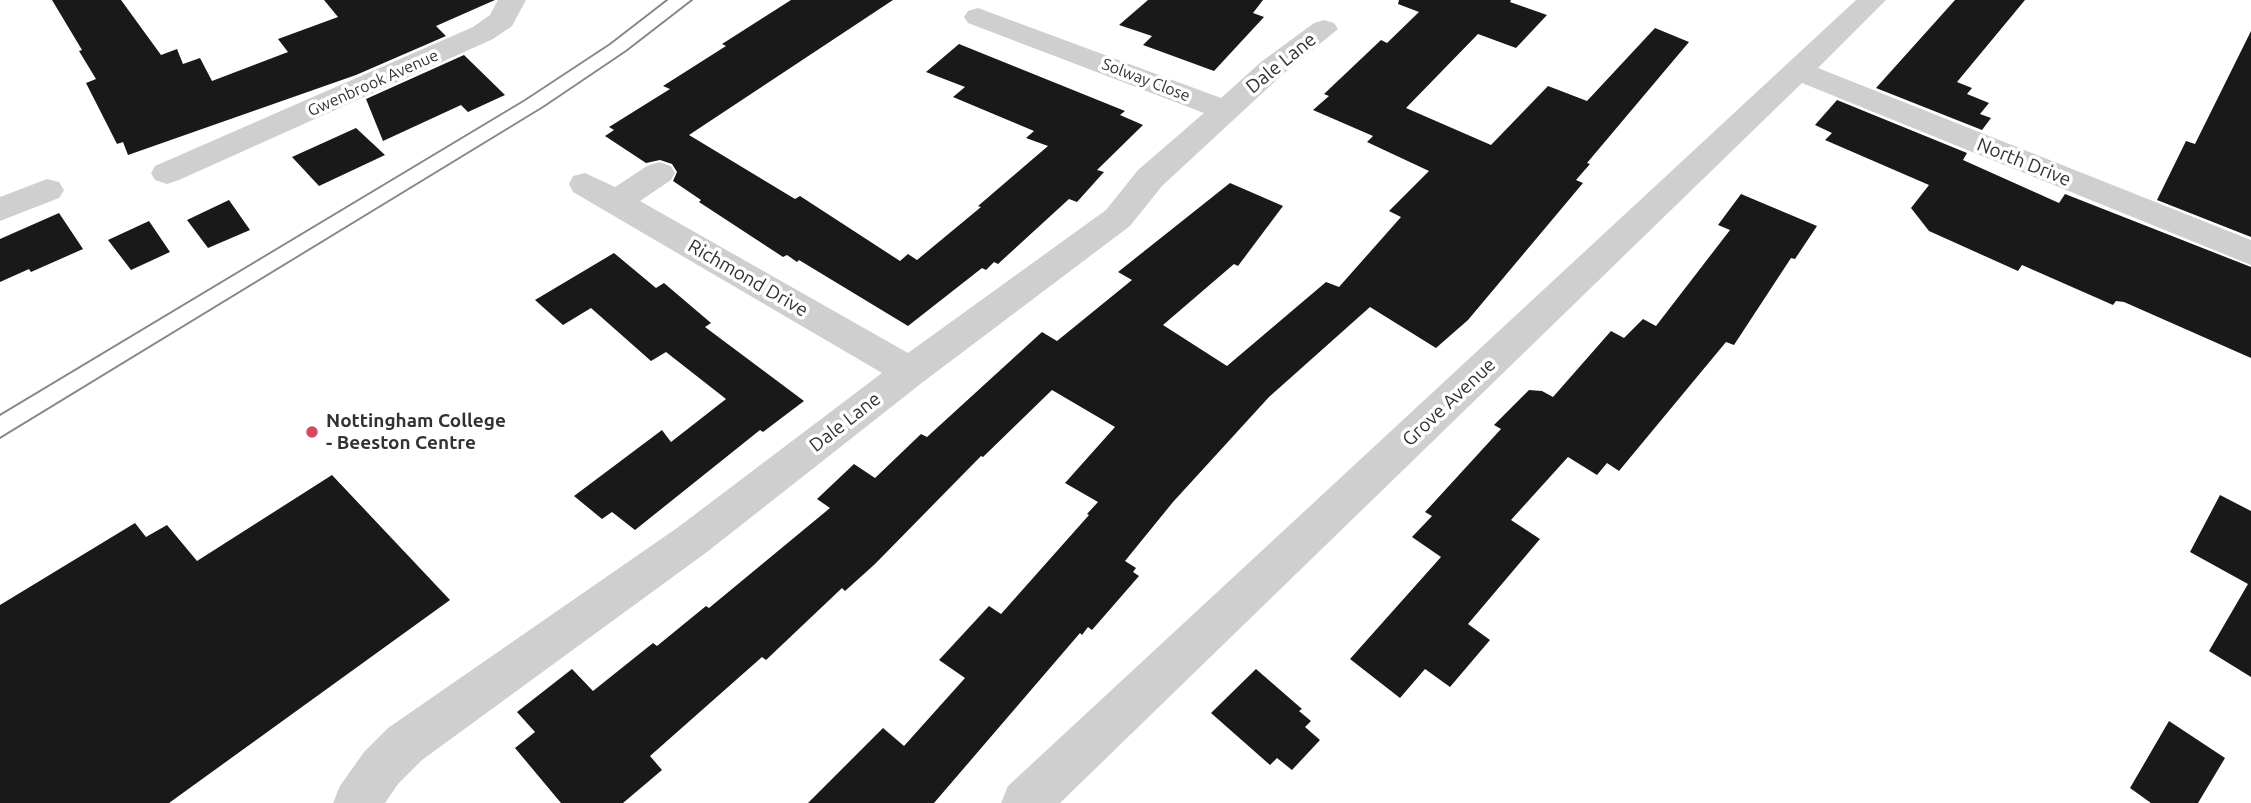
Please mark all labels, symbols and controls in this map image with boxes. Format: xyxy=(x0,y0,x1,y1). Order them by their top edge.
street label: Dale Lane xyxy=(1241,28,1321,98)
street label: Gwenbrook Avenue xyxy=(305,46,441,120)
street label: Solway Close xyxy=(1099,54,1193,106)
street label: North Drive xyxy=(1974,133,2074,191)
street label: Richmond Drive xyxy=(684,234,812,322)
street label: Grove Avenue xyxy=(1398,353,1500,451)
street label: Dale Lane xyxy=(805,387,885,457)
place label: Nottingham College - Beeston Centre xyxy=(326,410,506,454)
marker: Nottingham College - Beeston Centre xyxy=(304,424,320,440)

